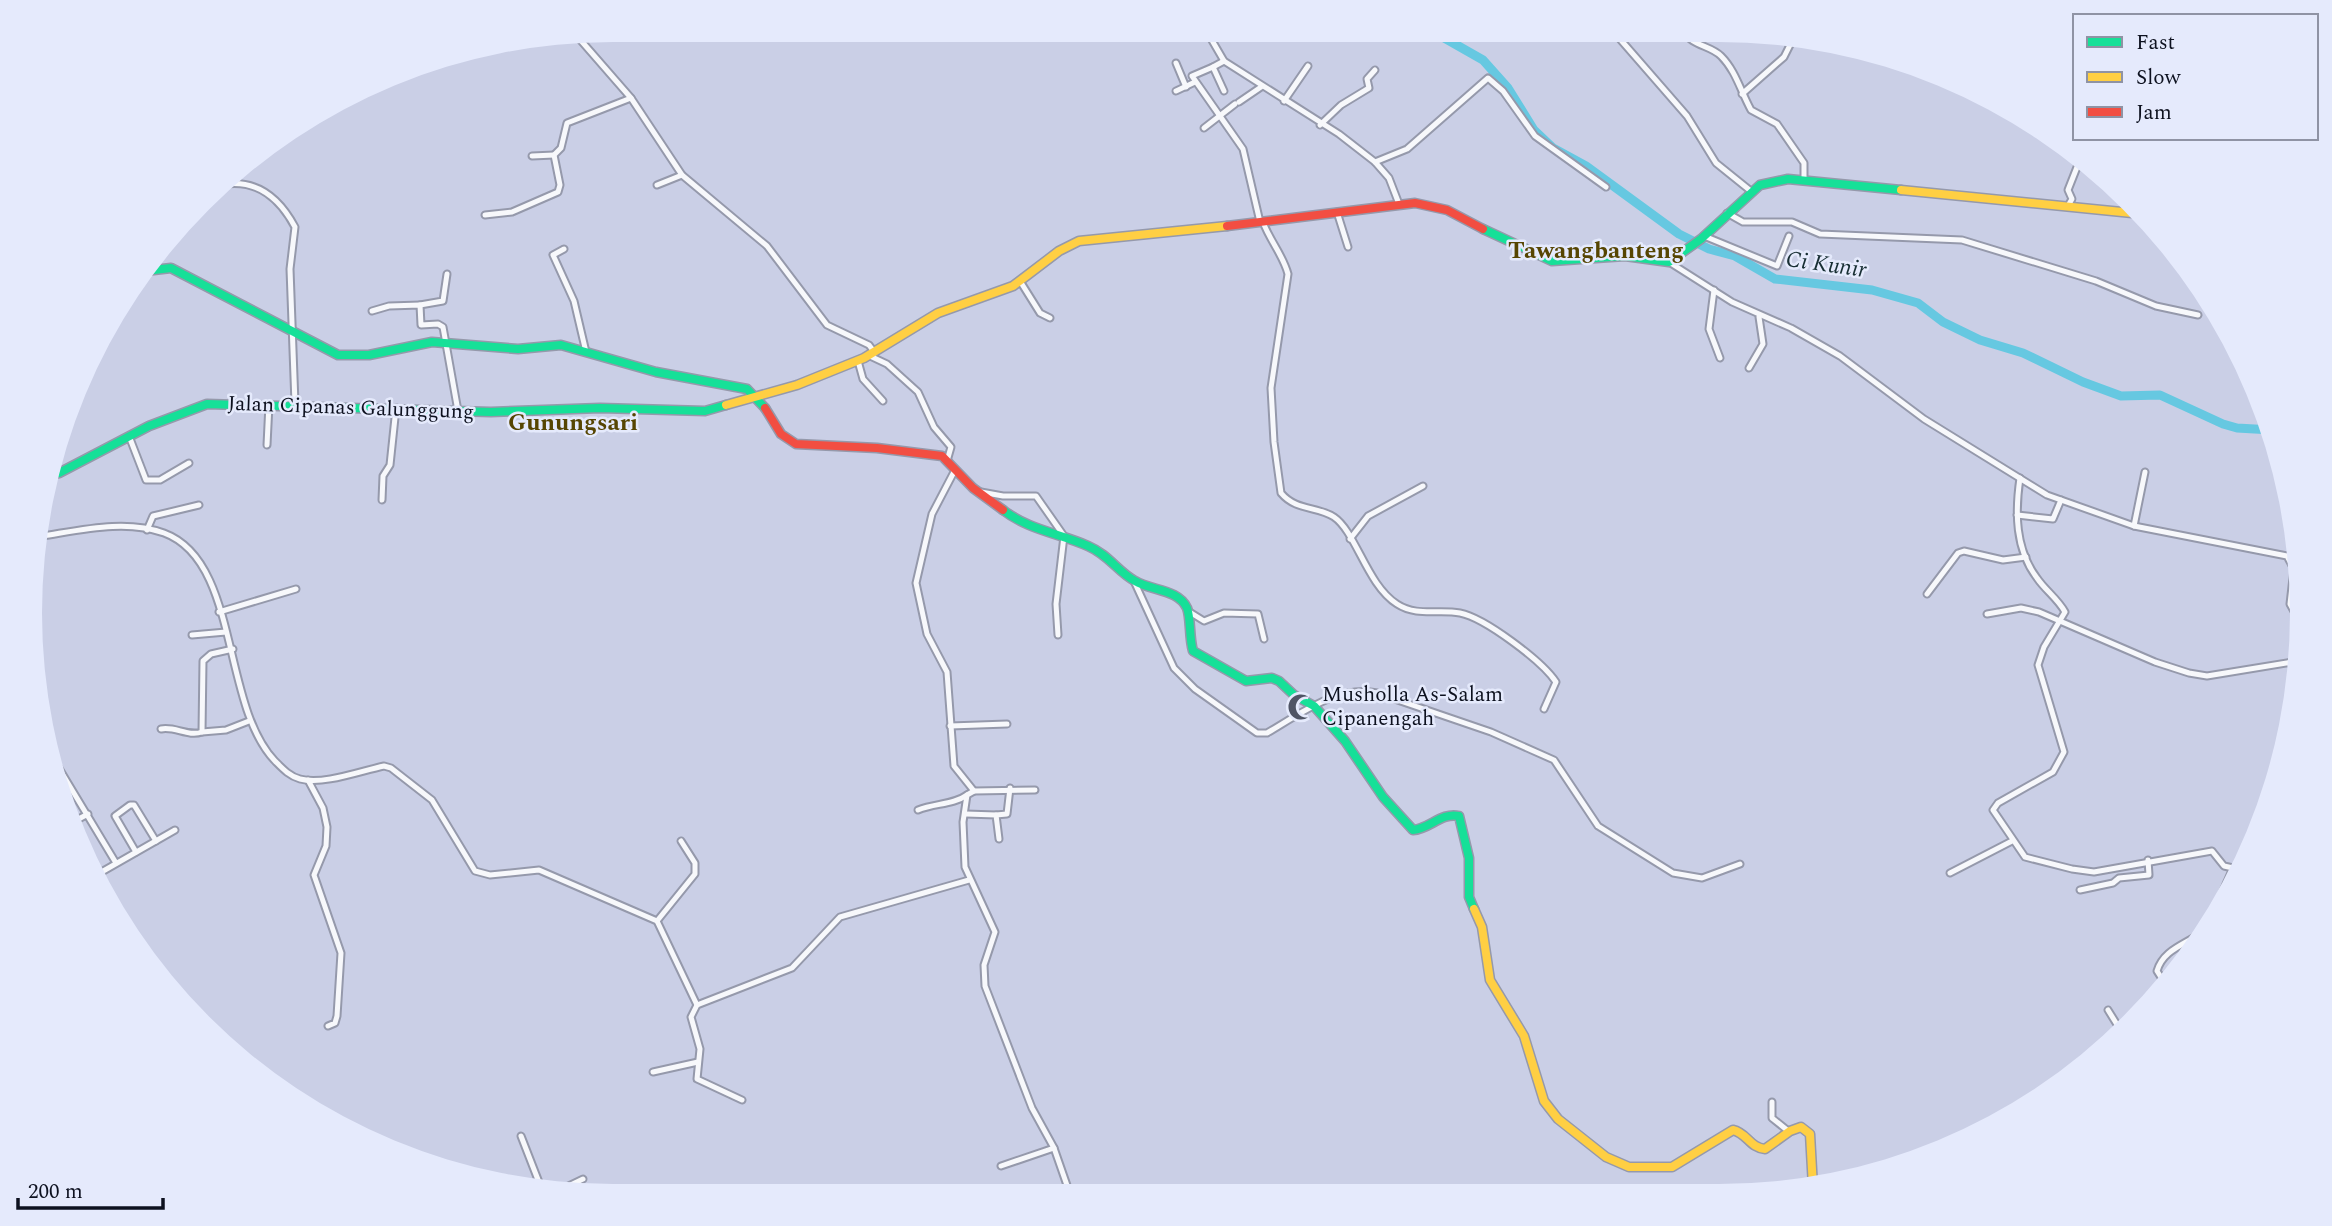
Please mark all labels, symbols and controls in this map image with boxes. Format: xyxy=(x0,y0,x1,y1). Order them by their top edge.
legend xyxy=(2073,14,2318,140)
text: Fast xyxy=(2136,27,2175,59)
text: Slow xyxy=(2136,62,2182,94)
text: Jam xyxy=(2136,97,2172,129)
district label: Tawangbanteng xyxy=(1508,233,1684,269)
water label: Ci Kunir xyxy=(1783,242,1870,288)
street label: Jalan Cipanas Galunggung xyxy=(227,388,475,428)
district label: Gunungsari xyxy=(508,405,638,441)
place label: Musholla As-Salam Cipanengah xyxy=(1322,679,1503,735)
mosque icon: Musholla As-Salam Cipanengah xyxy=(1286,692,1316,722)
scale bar xyxy=(18,1166,163,1210)
text: 200 m xyxy=(28,1176,83,1208)

